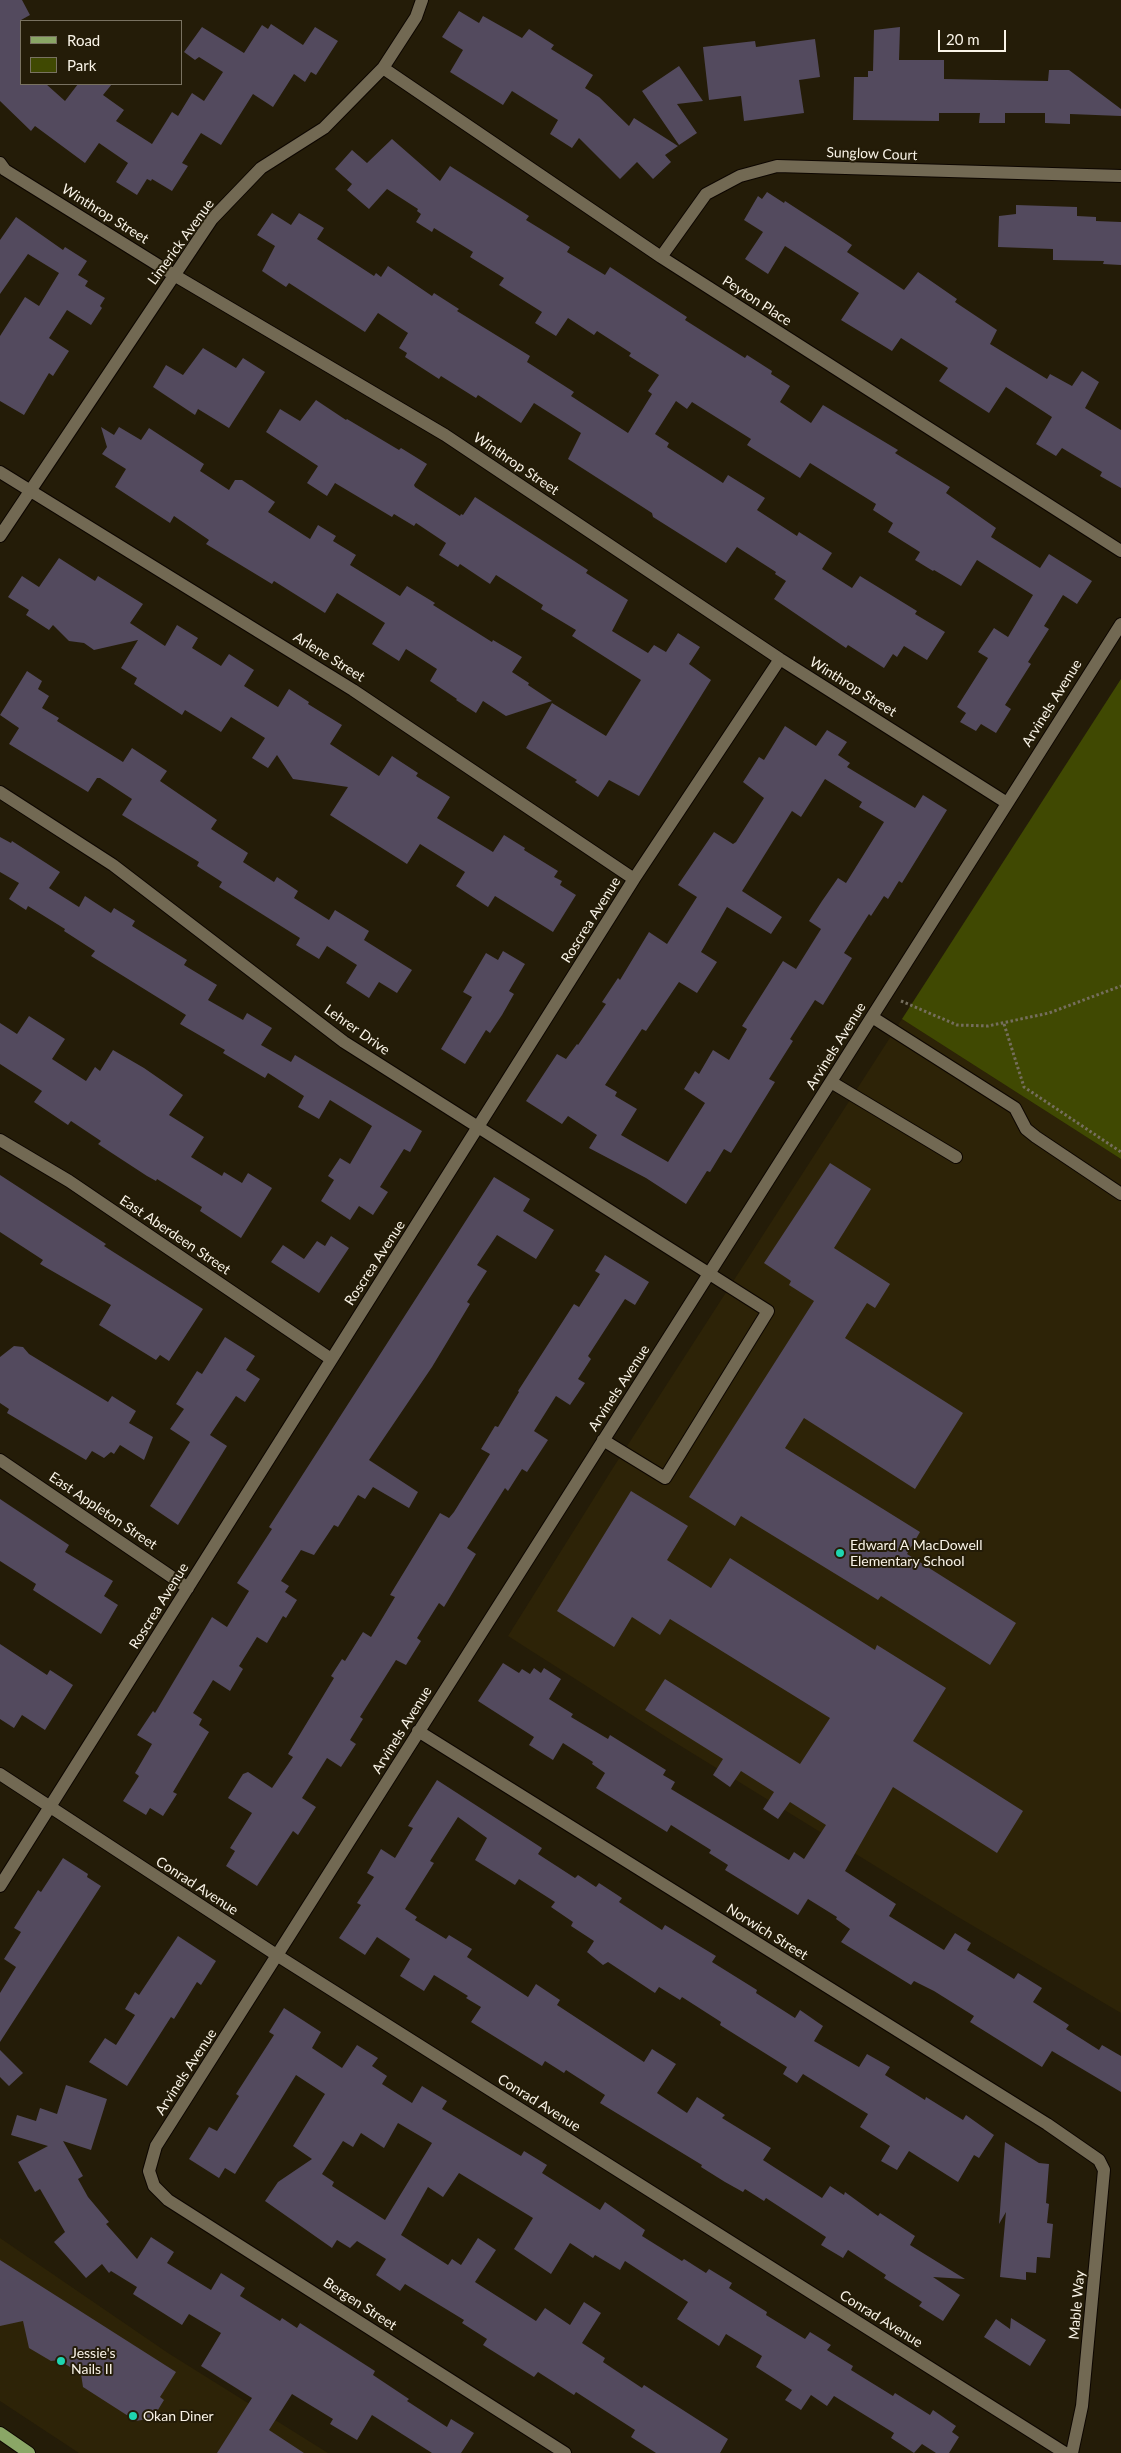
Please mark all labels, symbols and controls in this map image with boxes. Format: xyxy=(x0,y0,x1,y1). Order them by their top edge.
legend xyxy=(20,20,182,85)
scale bar xyxy=(941,20,1008,52)
text: 20 m xyxy=(946,30,980,48)
text: Road xyxy=(67,31,100,49)
text: Park xyxy=(67,56,96,74)
street label: Sunglow Court xyxy=(826,144,918,164)
street label: Winthrop Street xyxy=(58,181,152,247)
street label: Limerick Avenue xyxy=(144,196,218,288)
street label: Peyton Place xyxy=(719,272,795,330)
street label: Winthrop Street xyxy=(470,429,562,499)
street label: Arlene Street xyxy=(290,628,368,686)
street label: Winthrop Street xyxy=(806,654,900,720)
street label: Arvinels Avenue xyxy=(1018,656,1086,750)
street label: Roscrea Avenue xyxy=(558,874,624,966)
street label: Arvinels Avenue xyxy=(802,999,870,1093)
street label: Lehrer Drive xyxy=(321,1001,393,1059)
street label: East Aberdeen Street xyxy=(116,1192,234,1278)
street label: Roscrea Avenue xyxy=(341,1217,409,1309)
street label: Arvinels Avenue xyxy=(585,1342,653,1434)
street label: East Appleton Street xyxy=(46,1469,160,1553)
place label: Edward A MacDowell Elementary School xyxy=(850,1537,982,1570)
marker: Edward A MacDowell Elementary School xyxy=(834,1547,846,1559)
street label: Roscrea Avenue xyxy=(126,1560,192,1652)
street label: Arvinels Avenue xyxy=(368,1683,436,1777)
street label: Conrad Avenue xyxy=(153,1853,241,1919)
street label: Norwich Street xyxy=(723,1900,811,1964)
street label: Arvinels Avenue xyxy=(152,2026,220,2118)
street label: Conrad Avenue xyxy=(494,2071,584,2135)
street label: Mable Way xyxy=(1066,2270,1088,2340)
street label: Bergen Street xyxy=(320,2274,400,2334)
street label: Conrad Avenue xyxy=(836,2287,926,2351)
place label: Jessie's Nails II xyxy=(71,2345,115,2378)
marker: Jessie's Nails II xyxy=(55,2355,67,2367)
place label: Okan Diner xyxy=(143,2408,214,2424)
marker: Okan Diner xyxy=(127,2410,139,2422)

